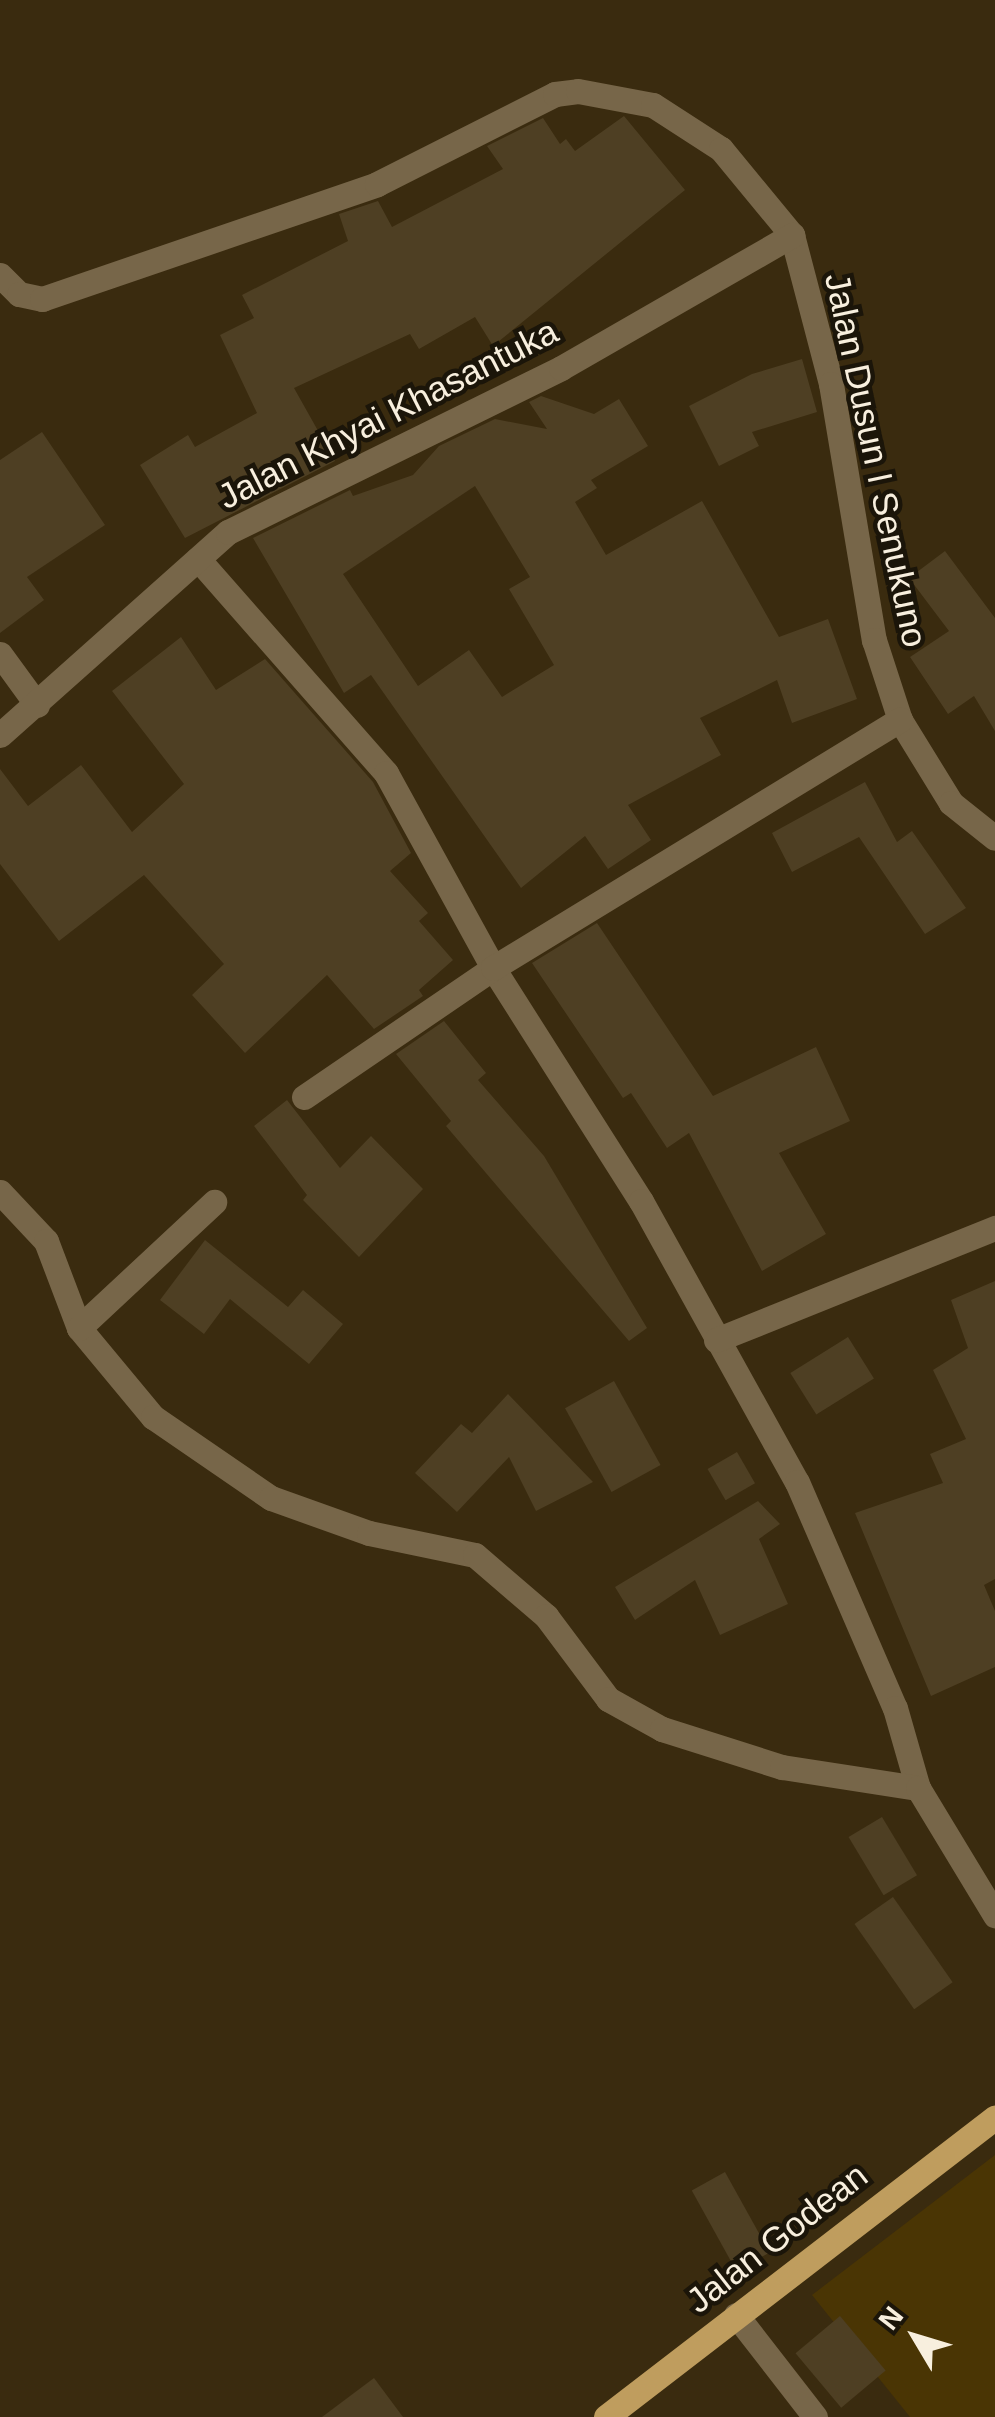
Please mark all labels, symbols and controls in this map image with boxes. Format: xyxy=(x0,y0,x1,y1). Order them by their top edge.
street label: Jalan Dusun I Senukuno xyxy=(816,269,936,651)
street label: Jalan Khyai Khasantuka xyxy=(211,310,565,518)
street label: Jalan Godean xyxy=(678,2154,876,2322)
north arrow xyxy=(865,2287,965,2387)
text: N xyxy=(873,2301,909,2336)

